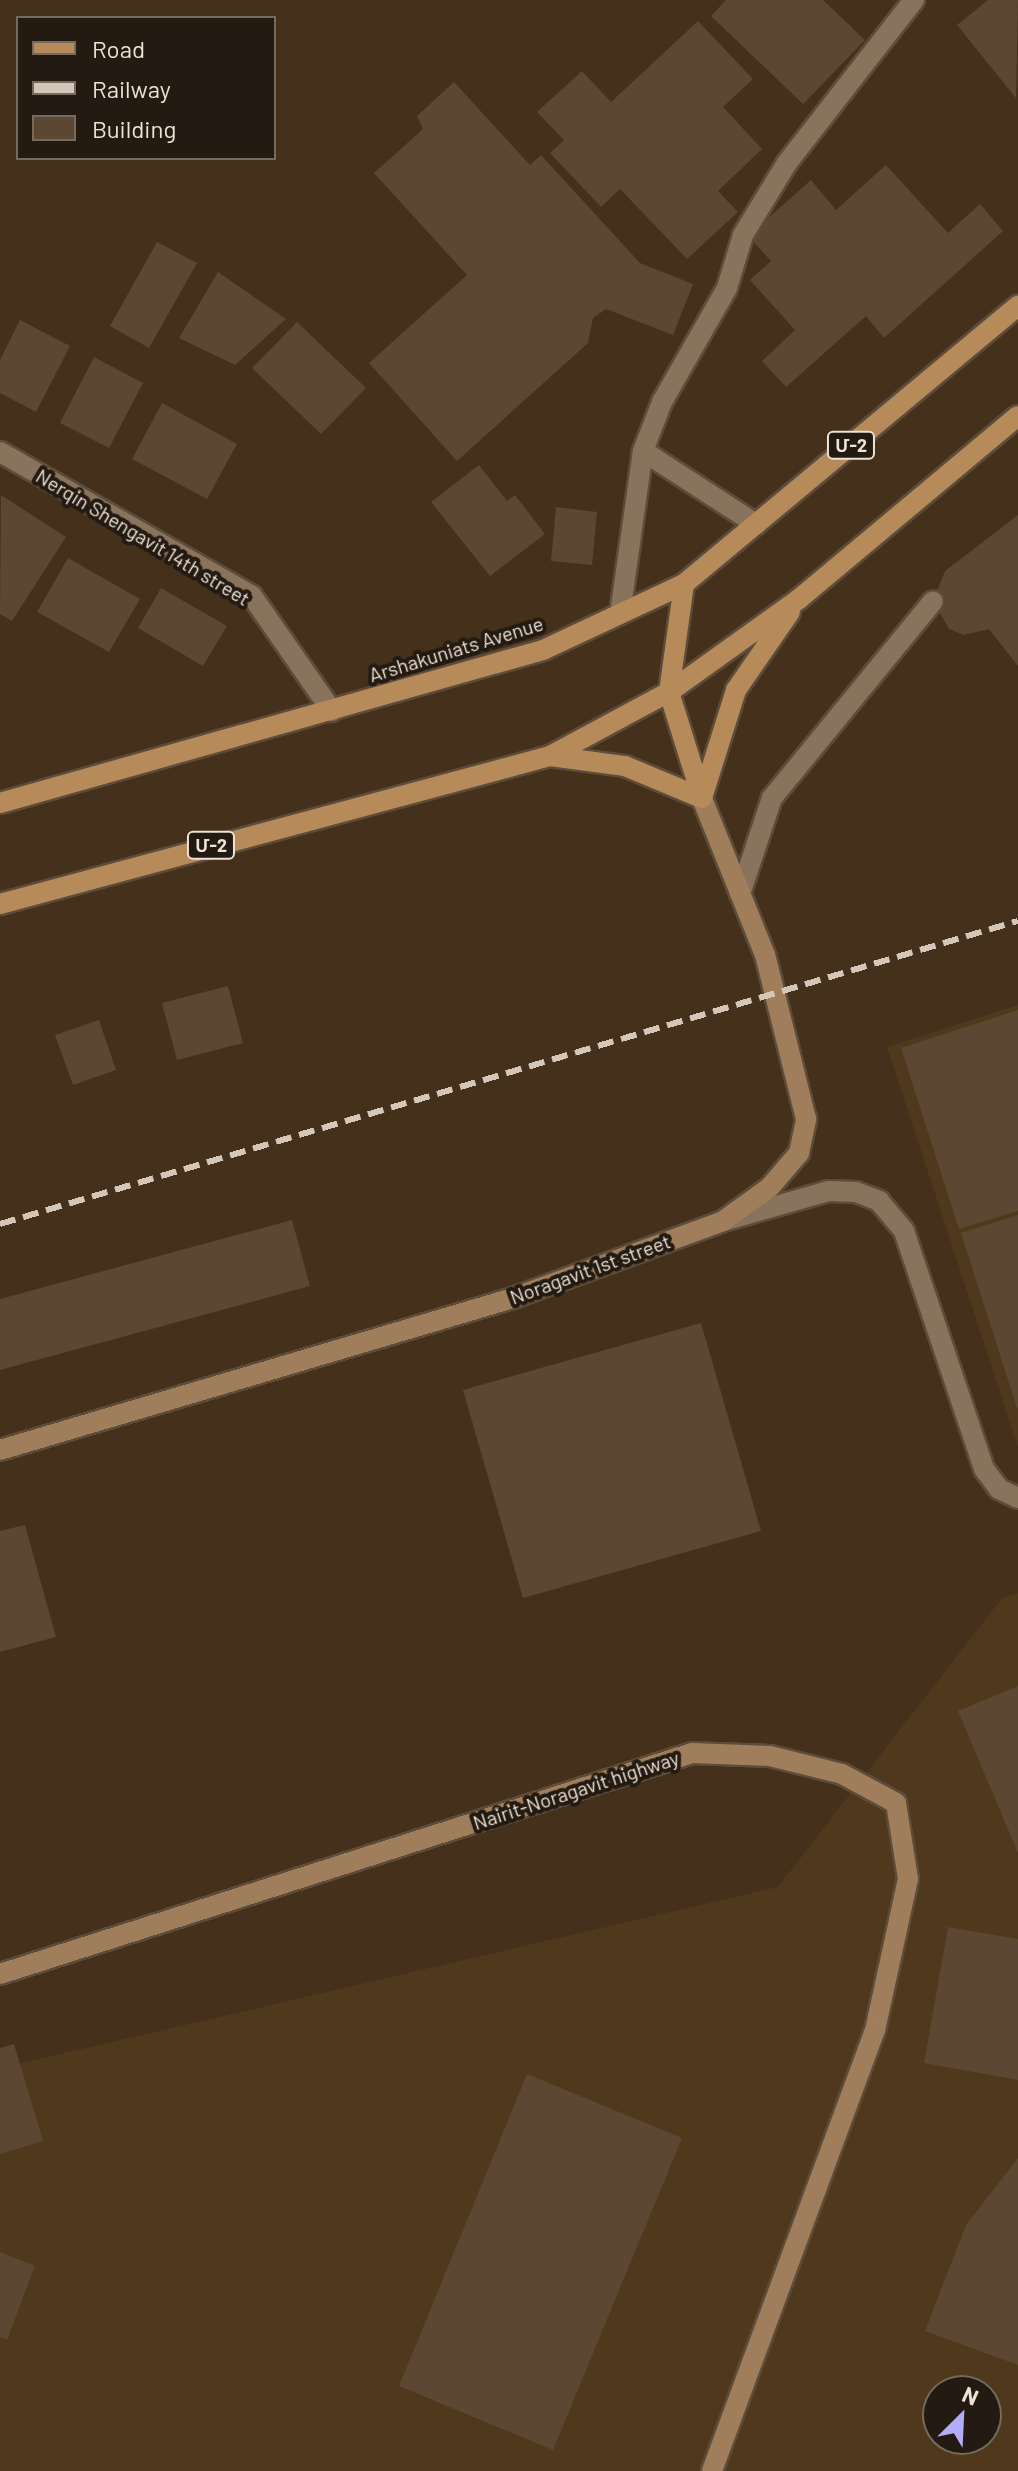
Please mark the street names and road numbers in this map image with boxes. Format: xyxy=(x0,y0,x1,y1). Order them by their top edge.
road number: Մ-2 xyxy=(825,431,877,459)
street label: Nerqin Shengavit 14th street xyxy=(32,464,254,610)
street label: Arshakuniats Avenue xyxy=(366,611,546,687)
road number: Մ-2 xyxy=(185,831,237,859)
street label: Noragavit 1st street xyxy=(507,1229,673,1309)
street label: Nairit-Noragavit highway xyxy=(470,1745,682,1835)

